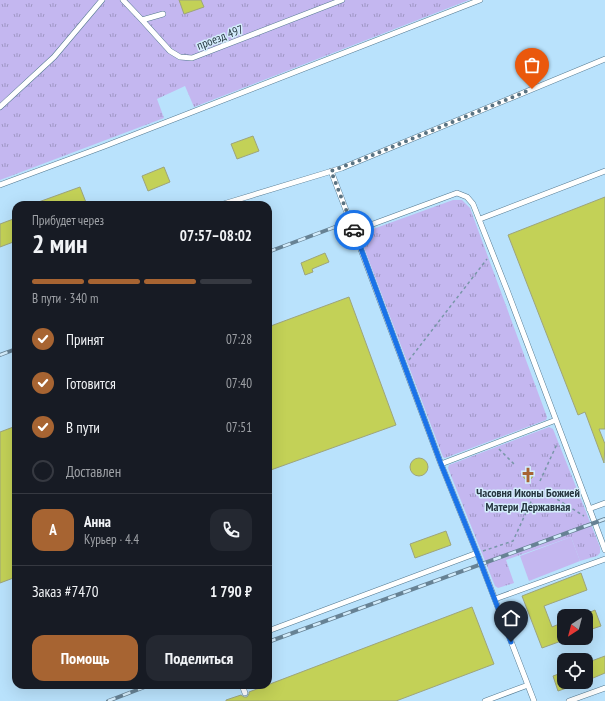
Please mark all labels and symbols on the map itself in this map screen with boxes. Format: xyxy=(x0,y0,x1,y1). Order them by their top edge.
street label: проезд 497 xyxy=(195,21,245,53)
pin xyxy=(515,48,549,89)
courier xyxy=(334,210,374,250)
church icon: Часовня Иконы Божией Матери Державная xyxy=(519,466,537,484)
place label: Часовня Иконы Божией Матери Державная xyxy=(476,485,580,514)
pin xyxy=(494,601,528,642)
north arrow xyxy=(557,609,593,645)

